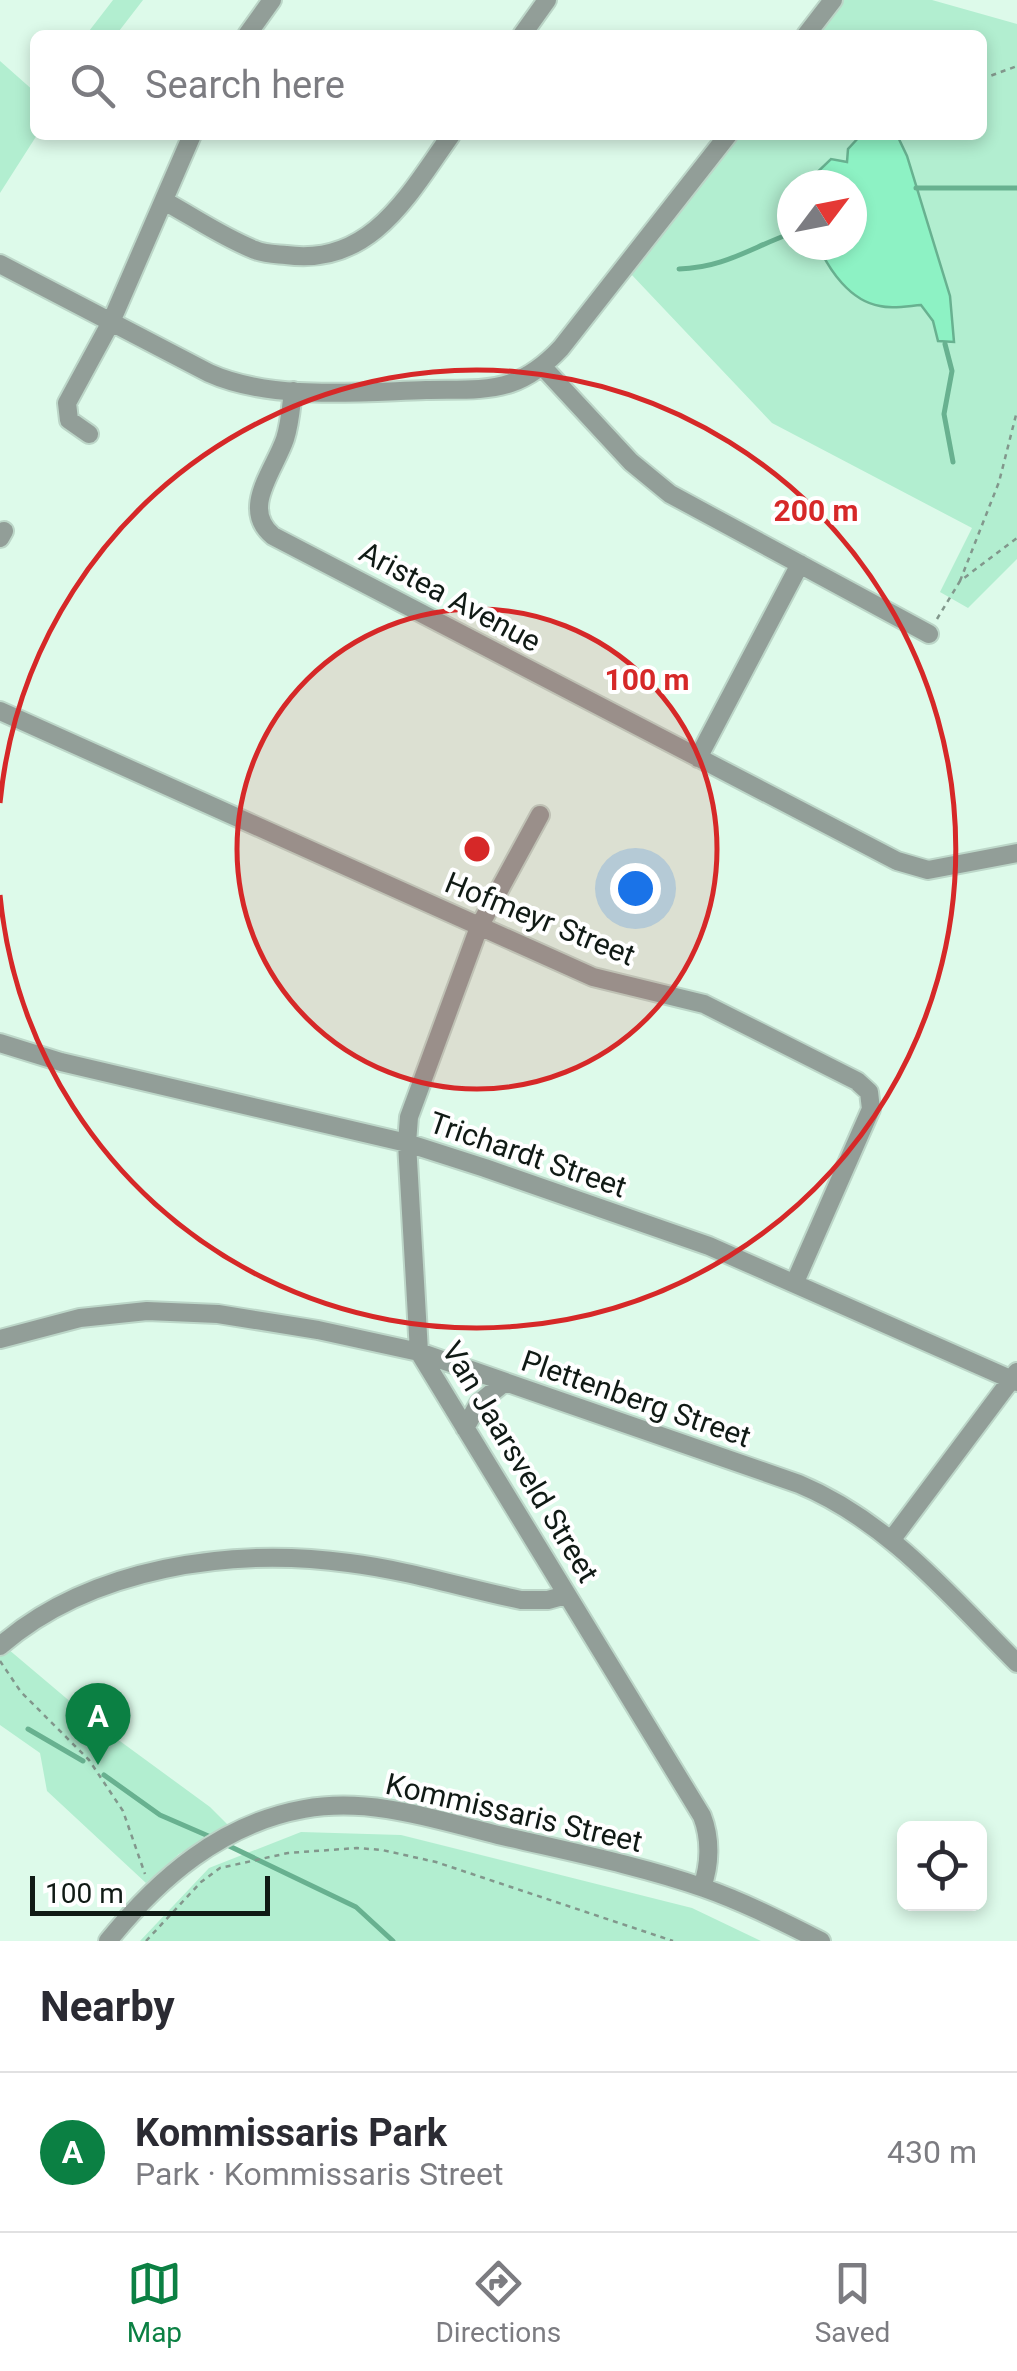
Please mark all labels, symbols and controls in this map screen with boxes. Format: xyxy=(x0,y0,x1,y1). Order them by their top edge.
search box xyxy=(30,30,987,140)
icon: search xyxy=(65,58,120,113)
text: Search here xyxy=(145,63,345,107)
north arrow xyxy=(777,170,867,260)
text: 200 m xyxy=(773,493,859,528)
street label: Aristea Avenue xyxy=(354,534,547,659)
text: 100 m xyxy=(604,662,690,697)
centre of rings xyxy=(459,831,495,867)
your location xyxy=(610,863,661,914)
street label: Hofmeyr Street xyxy=(440,864,640,973)
street label: Trichardt Street xyxy=(425,1104,631,1205)
street label: Van Jaarsveld Street xyxy=(435,1335,606,1588)
street label: Plettenberg Street xyxy=(517,1343,755,1454)
pin: A xyxy=(66,1682,130,1765)
street label: Kommissaris Street xyxy=(382,1766,646,1859)
map controls xyxy=(897,1821,987,1911)
button: locate xyxy=(897,1821,987,1911)
scale bar xyxy=(30,1871,270,1916)
text: 100 m xyxy=(45,1877,124,1910)
text: Nearby xyxy=(40,1982,175,2031)
text: Kommissaris Park xyxy=(135,2111,447,2155)
text: A xyxy=(62,2133,83,2171)
text: 430 m xyxy=(887,2133,977,2171)
text: Park · Kommissaris Street xyxy=(135,2155,503,2193)
tab: Map xyxy=(127,2256,182,2349)
tab: Directions xyxy=(435,2256,561,2349)
tab: Saved xyxy=(815,2256,890,2349)

